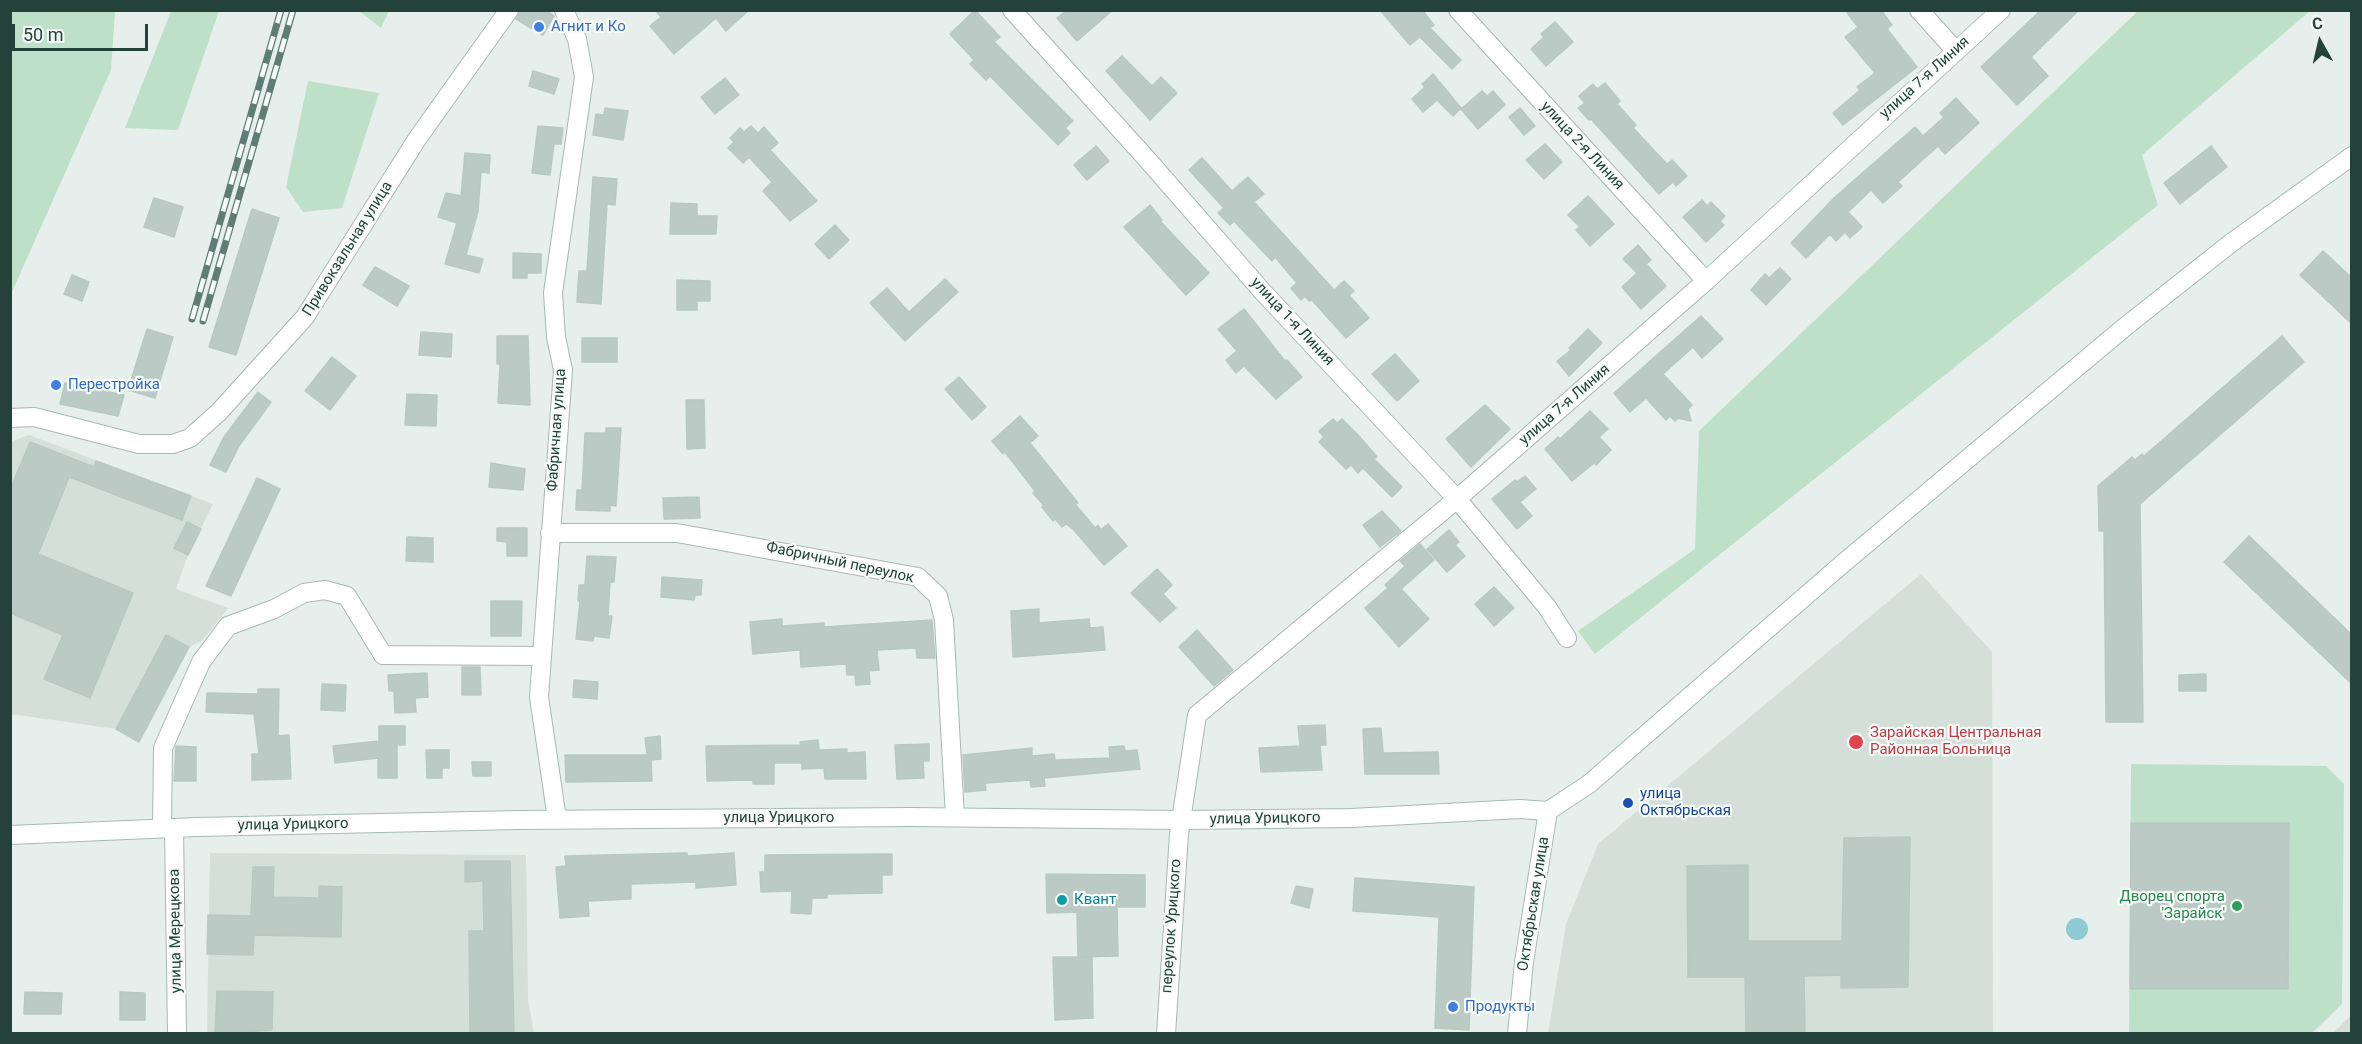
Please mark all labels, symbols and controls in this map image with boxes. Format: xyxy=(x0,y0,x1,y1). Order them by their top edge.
scale bar xyxy=(15,12,152,50)
north arrow xyxy=(2290,12,2350,72)
text: С xyxy=(2311,14,2324,34)
place label: Агнит и Ко xyxy=(551,18,626,36)
marker: Агнит и Ко xyxy=(532,20,546,34)
text: 50 m xyxy=(23,24,63,45)
street label: улица 7-я Линия xyxy=(1877,33,1973,123)
street label: улица 2-я Линия xyxy=(1536,98,1628,194)
street label: Привокзальная улица xyxy=(299,178,397,320)
street label: улица 1-я Линия xyxy=(1246,274,1338,370)
street label: улица 7-я Линия xyxy=(1516,361,1614,449)
street label: Фабричная улица xyxy=(544,368,570,492)
place label: Перестройка xyxy=(68,376,160,394)
marker: Перестройка xyxy=(49,378,63,392)
street label: Фабричный переулок xyxy=(764,539,916,587)
place label: Зарайская Центральная Районная Больница xyxy=(1870,724,2042,759)
marker: Зарайская Центральная Районная Больница xyxy=(1847,733,1865,751)
place label: улица Октябрьская xyxy=(1640,785,1731,820)
marker: улица Октябрьская xyxy=(1621,796,1635,810)
street label: улица Урицкого xyxy=(724,809,834,827)
street label: улица Урицкого xyxy=(1209,809,1321,829)
street label: улица Урицкого xyxy=(237,815,349,835)
street label: Октябрьская улица xyxy=(1514,835,1554,973)
street label: переулок Урицкого xyxy=(1158,858,1186,994)
street label: улица Мерецкова xyxy=(166,869,186,993)
place label: Дворец спорта 'Зарайск' xyxy=(2119,888,2225,923)
place label: Квант xyxy=(1074,891,1116,909)
marker: Квант xyxy=(1055,893,1069,907)
marker: Дворец спорта 'Зарайск' xyxy=(2230,899,2244,913)
place label: Продукты xyxy=(1465,998,1535,1016)
marker: Продукты xyxy=(1446,1000,1460,1014)

